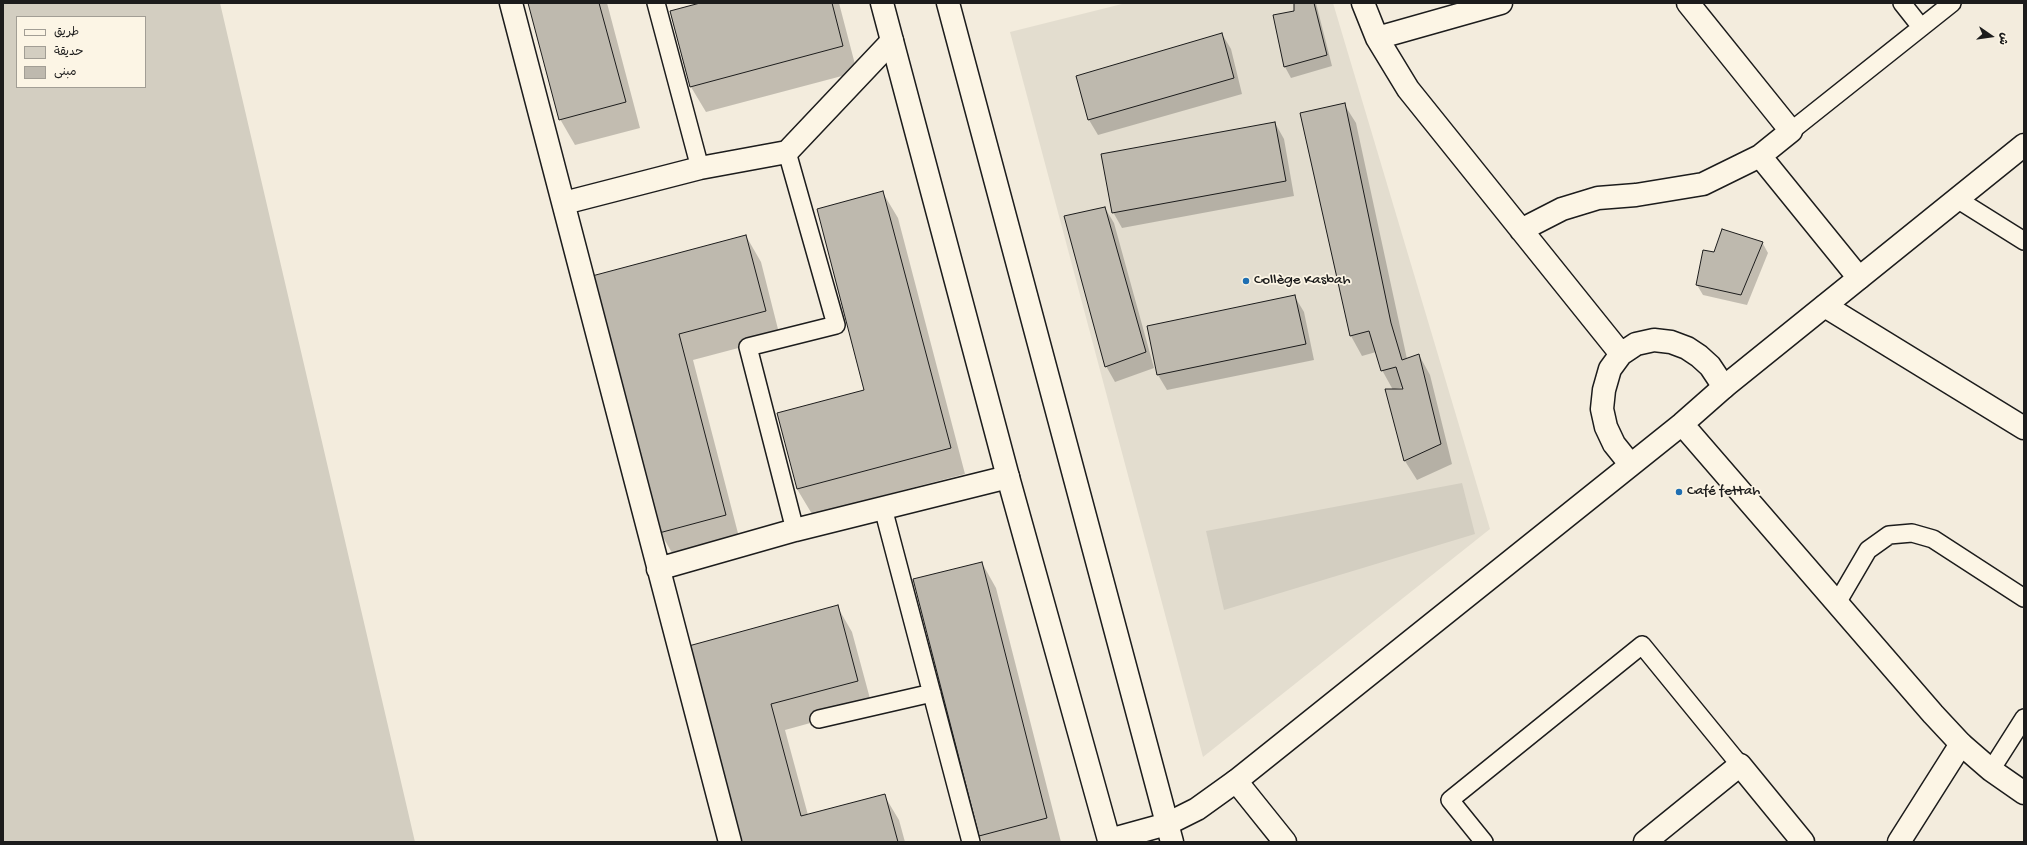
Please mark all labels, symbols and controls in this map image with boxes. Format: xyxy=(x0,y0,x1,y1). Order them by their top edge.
legend xyxy=(16,16,146,88)
north arrow xyxy=(1971,16,2011,56)
text: طريق xyxy=(54,26,79,40)
text: ش xyxy=(1995,31,2010,46)
text: حديقة xyxy=(54,46,83,60)
text: مبنى xyxy=(54,66,77,80)
place label: Collège Kasbah xyxy=(1254,272,1351,290)
marker: Collège Kasbah xyxy=(1241,276,1251,286)
place label: Café fettah xyxy=(1687,483,1760,501)
marker: Café fettah xyxy=(1674,487,1684,497)

